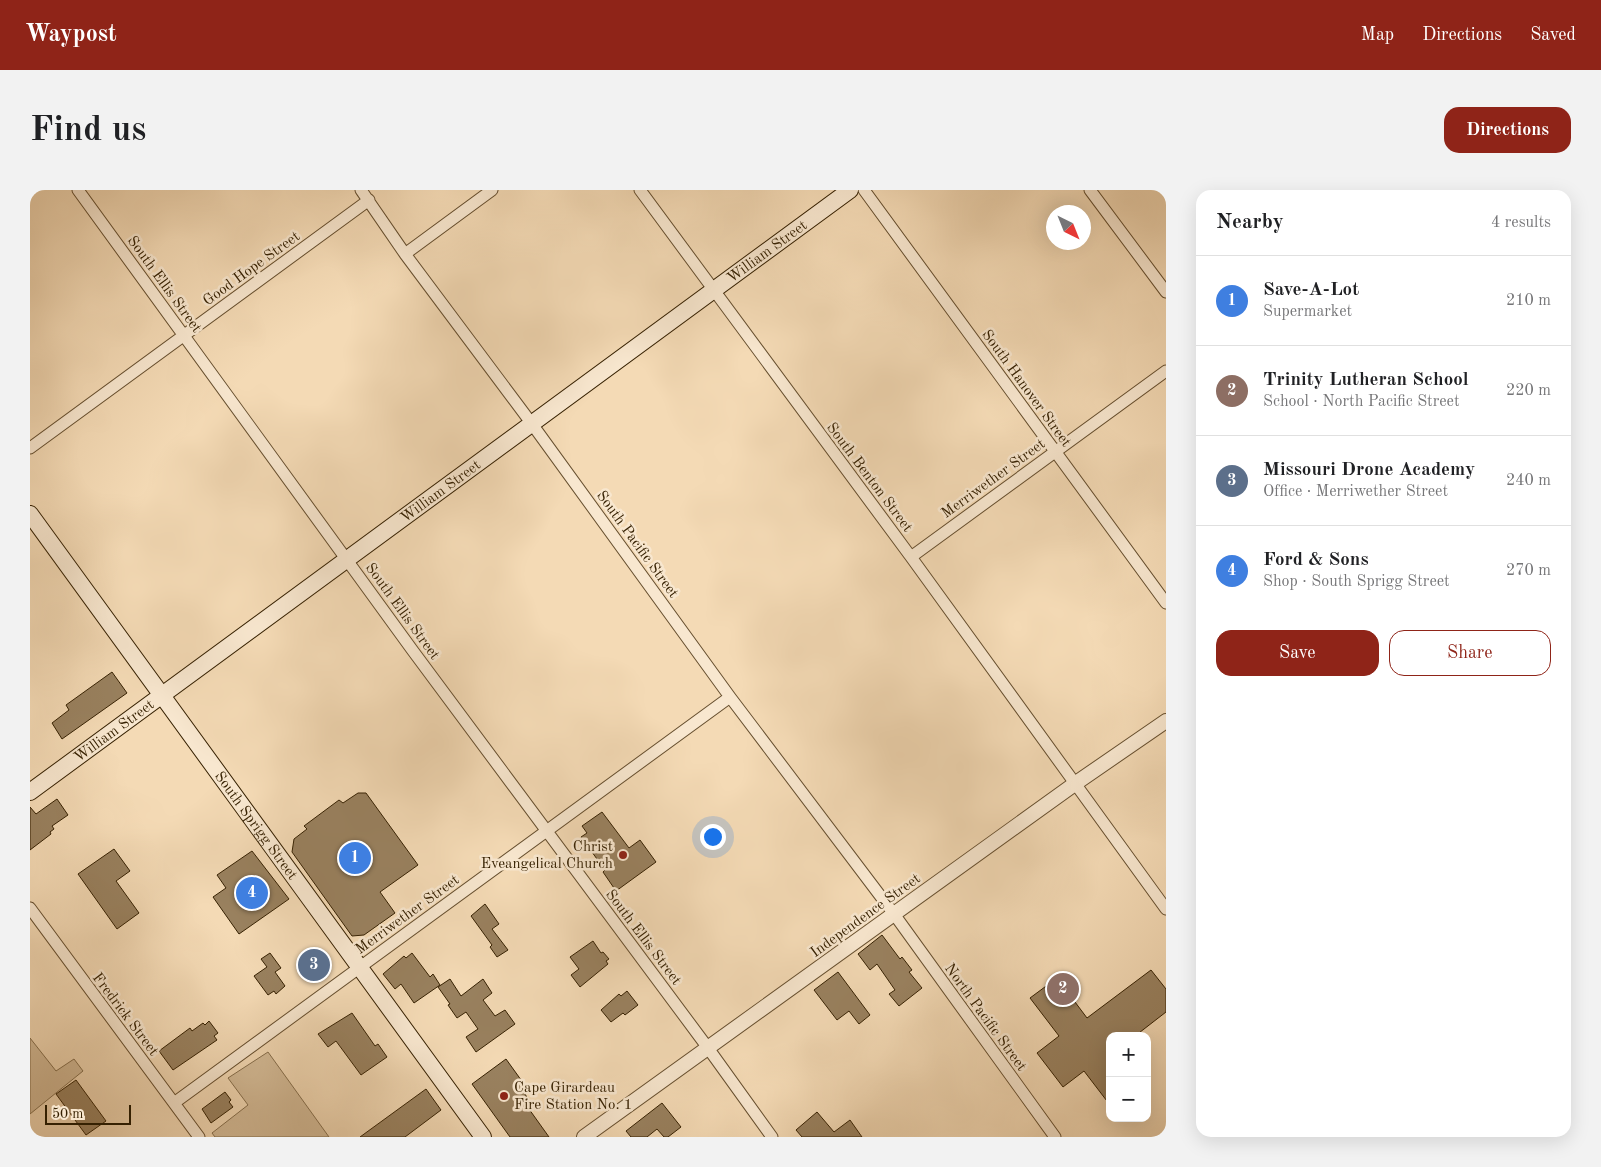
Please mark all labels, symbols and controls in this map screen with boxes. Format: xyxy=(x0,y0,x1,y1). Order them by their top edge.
text: Waypost xyxy=(25,23,117,47)
text: Map xyxy=(1361,26,1394,44)
text: Directions xyxy=(1422,26,1502,44)
text: Saved xyxy=(1530,26,1576,44)
button: Directions xyxy=(1444,107,1571,153)
text: Find us xyxy=(30,113,146,148)
north arrow xyxy=(1046,205,1091,250)
text: Nearby xyxy=(1216,212,1284,233)
text: 4 results xyxy=(1491,215,1551,231)
street label: William Street xyxy=(725,218,810,286)
street label: Good Hope Street xyxy=(201,229,303,309)
street label: South Ellis Street xyxy=(124,234,204,336)
text: Save-A-Lot xyxy=(1263,281,1359,300)
text: 1 xyxy=(1227,293,1237,309)
text: 210 m xyxy=(1506,293,1551,309)
text: Supermarket xyxy=(1263,304,1352,320)
street label: South Hanover Street xyxy=(978,328,1073,450)
text: Trinity Lutheran School xyxy=(1263,371,1469,390)
text: 2 xyxy=(1227,383,1237,399)
text: 220 m xyxy=(1506,383,1551,399)
text: School · North Pacific Street xyxy=(1263,394,1460,410)
street label: South Benton Street xyxy=(823,420,915,535)
street label: Merriwether Street xyxy=(939,437,1048,522)
street label: William Street xyxy=(398,458,484,526)
text: Missouri Drone Academy xyxy=(1263,461,1475,480)
text: 3 xyxy=(1227,473,1237,489)
text: 240 m xyxy=(1506,473,1551,489)
text: Office · Merriwether Street xyxy=(1263,484,1448,500)
street label: South Pacific Street xyxy=(593,489,681,601)
text: Ford & Sons xyxy=(1263,551,1369,570)
street label: South Ellis Street xyxy=(362,561,442,663)
text: 4 xyxy=(1227,563,1237,579)
text: 270 m xyxy=(1506,563,1551,579)
text: Shop · South Sprigg Street xyxy=(1263,574,1450,590)
button: Save xyxy=(1216,630,1379,676)
button: Share xyxy=(1389,630,1551,676)
street label: William Street xyxy=(72,698,157,766)
street label: South Sprigg Street xyxy=(211,769,299,883)
your location xyxy=(700,824,726,850)
pin: 1 xyxy=(339,839,371,877)
place label: Christ Eveangelical Church xyxy=(481,840,613,872)
marker: Christ Eveangelical Church xyxy=(617,849,629,861)
street label: Independence Street xyxy=(808,871,924,961)
street label: Merriwether Street xyxy=(353,873,462,958)
pin: 4 xyxy=(236,874,268,912)
street label: South Ellis Street xyxy=(602,887,683,988)
pin: 3 xyxy=(298,946,330,984)
street label: North Pacific Street xyxy=(941,961,1029,1074)
pin: 2 xyxy=(1047,970,1079,1008)
street label: Fredrick Street xyxy=(89,971,161,1059)
map controls xyxy=(1106,1032,1151,1122)
button: + xyxy=(1106,1032,1151,1077)
button: − xyxy=(1106,1077,1151,1122)
place label: Cape Girardeau Fire Station No. 1 xyxy=(514,1081,633,1113)
marker: Cape Girardeau Fire Station No. 1 xyxy=(498,1090,510,1102)
scale bar xyxy=(45,1102,131,1125)
text: 50 m xyxy=(52,1107,83,1121)

